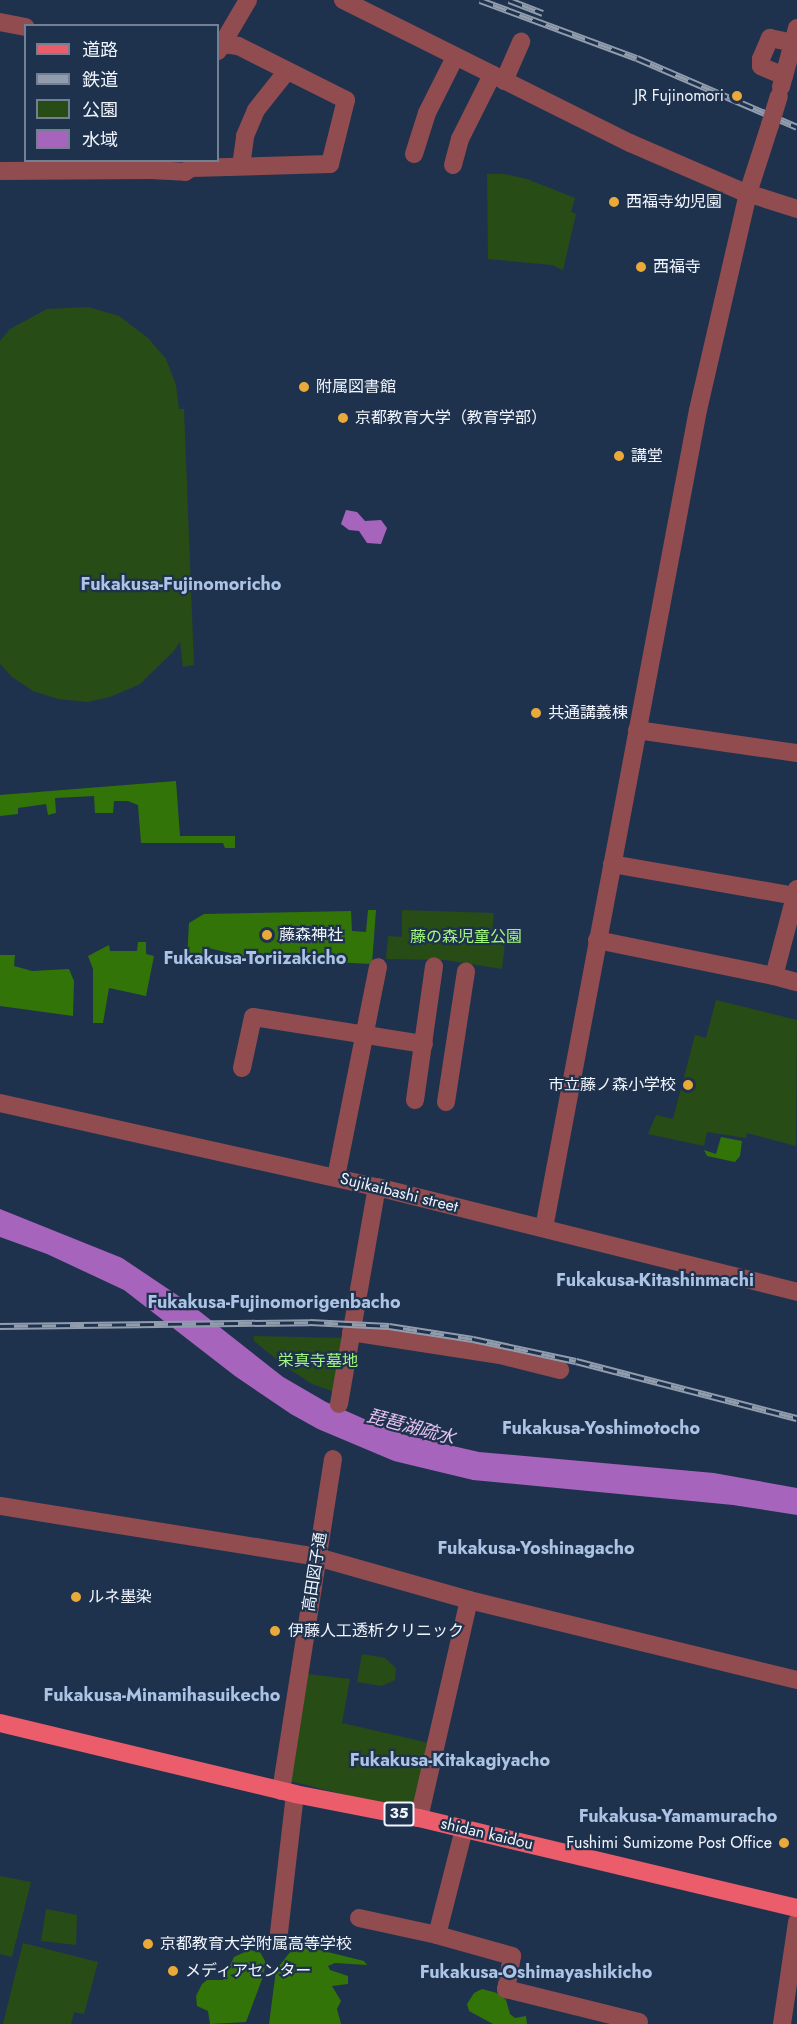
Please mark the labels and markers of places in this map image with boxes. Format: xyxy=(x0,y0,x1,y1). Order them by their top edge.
place label: JR Fujinomori xyxy=(634,86,724,106)
marker: JR Fujinomori xyxy=(728,87,746,105)
place label: 西福寺幼児園 xyxy=(626,192,722,212)
marker: 西福寺幼児園 xyxy=(607,195,621,209)
place label: 西福寺 xyxy=(653,257,701,277)
marker: 西福寺 xyxy=(634,260,648,274)
place label: 附属図書館 xyxy=(316,377,396,397)
marker: 附属図書館 xyxy=(297,380,311,394)
place label: 京都教育大学（教育学部） xyxy=(355,408,547,428)
marker: 京都教育大学（教育学部） xyxy=(336,411,350,425)
place label: 講堂 xyxy=(631,446,663,466)
marker: 講堂 xyxy=(612,449,626,463)
place label: 共通講義棟 xyxy=(548,703,628,723)
marker: 共通講義棟 xyxy=(529,706,543,720)
place label: 藤森神社 xyxy=(279,925,343,945)
marker: 藤森神社 xyxy=(260,928,274,942)
place label: 市立藤ノ森小学校 xyxy=(548,1075,676,1095)
marker: 市立藤ノ森小学校 xyxy=(681,1078,695,1092)
place label: ルネ墨染 xyxy=(88,1587,152,1607)
marker: ルネ墨染 xyxy=(69,1590,83,1604)
place label: 伊藤人工透析クリニック xyxy=(288,1621,464,1641)
marker: 伊藤人工透析クリニック xyxy=(266,1622,284,1640)
place label: Fushimi Sumizome Post Office xyxy=(566,1833,772,1853)
marker: Fushimi Sumizome Post Office xyxy=(777,1836,791,1850)
place label: 京都教育大学附属高等学校 xyxy=(160,1934,352,1954)
marker: 京都教育大学附属高等学校 xyxy=(141,1937,155,1951)
place label: メディアセンター xyxy=(185,1961,313,1981)
marker: メディアセンター xyxy=(166,1964,180,1978)

